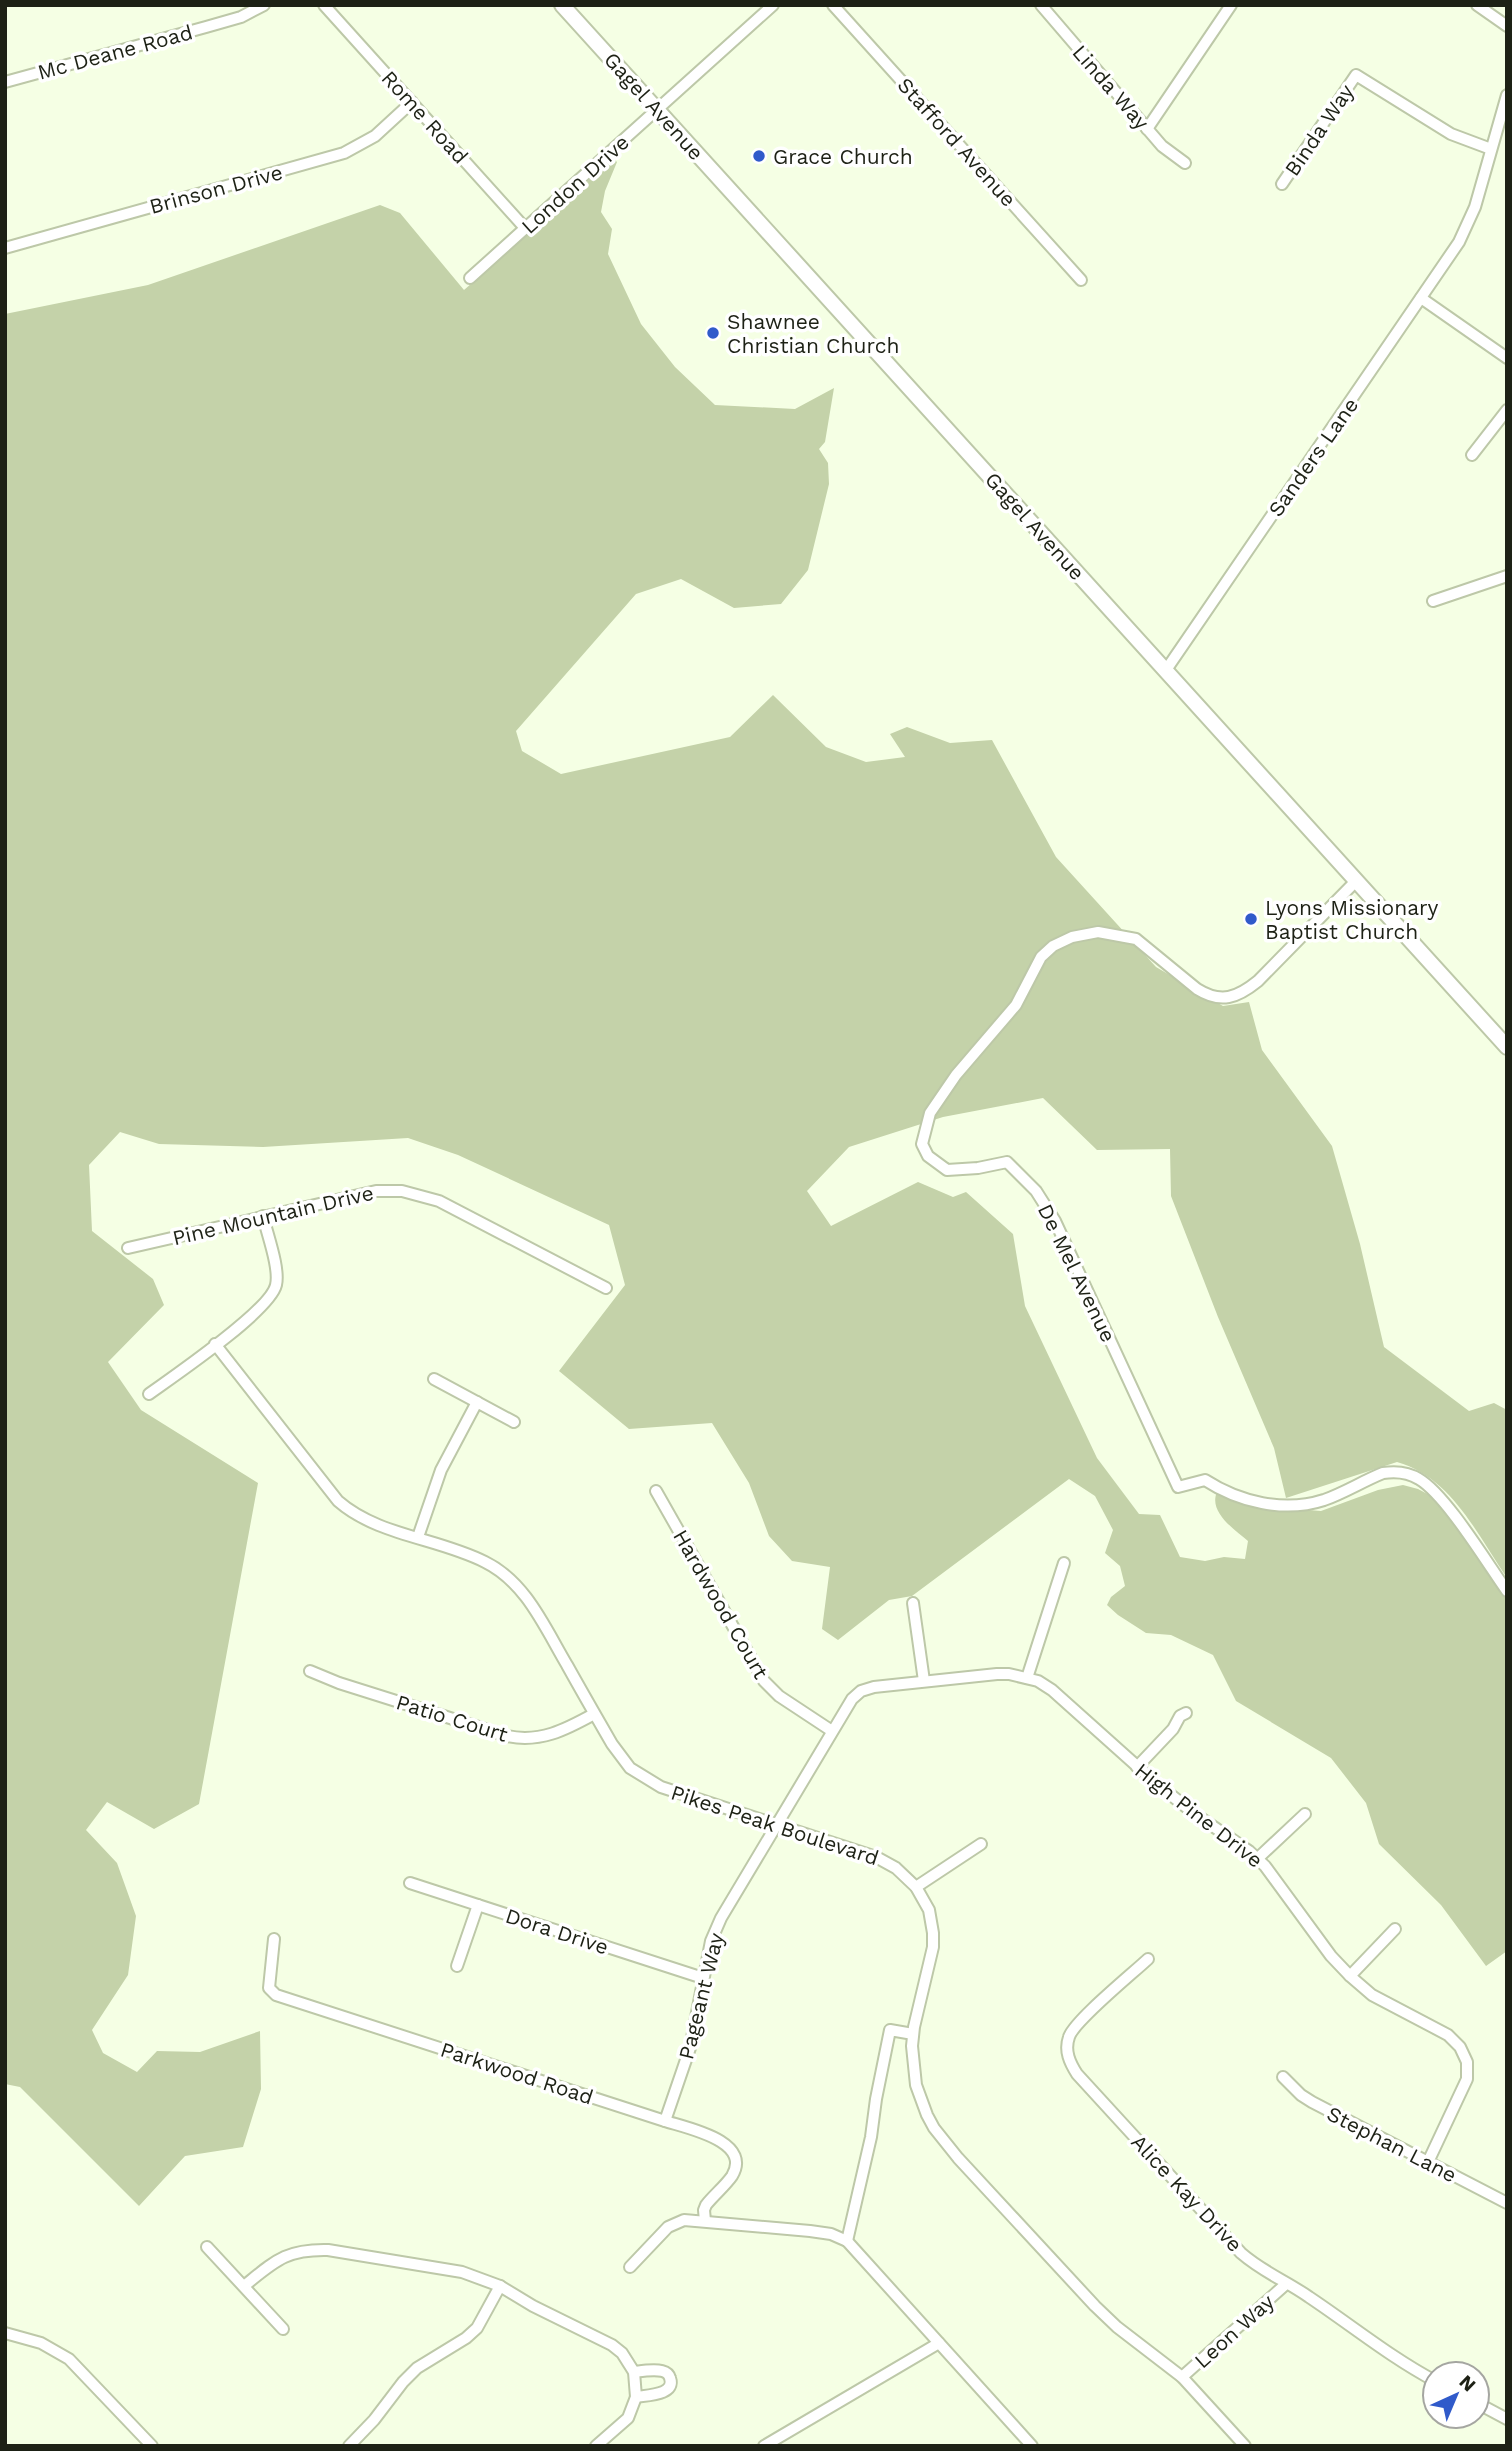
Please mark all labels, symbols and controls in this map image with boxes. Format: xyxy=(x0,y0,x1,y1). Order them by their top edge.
street label: Mc Deane Road xyxy=(35,19,195,85)
street label: Linda Way xyxy=(1068,40,1155,135)
street label: Gagel Avenue xyxy=(599,47,709,165)
street label: Rome Road xyxy=(377,65,473,169)
street label: Stafford Avenue xyxy=(893,72,1021,212)
street label: Binda Way xyxy=(1279,79,1359,181)
street label: London Drive xyxy=(516,129,634,239)
place label: Grace Church xyxy=(773,144,913,169)
marker: Grace Church xyxy=(751,148,767,164)
street label: Brinson Drive xyxy=(147,159,285,219)
place label: Shawnee Christian Church xyxy=(727,309,899,358)
marker: Shawnee Christian Church xyxy=(705,325,721,341)
street label: Sanders Lane xyxy=(1263,393,1363,521)
street label: Gagel Avenue xyxy=(980,467,1090,585)
place label: Lyons Missionary Baptist Church xyxy=(1265,895,1439,944)
marker: Lyons Missionary Baptist Church xyxy=(1243,911,1259,927)
street label: Pine Mountain Drive xyxy=(170,1180,376,1250)
street label: De Mel Avenue xyxy=(1033,1200,1121,1346)
street label: Hardwood Court xyxy=(668,1525,774,1683)
street label: Patio Court xyxy=(393,1689,511,1747)
street label: High Pine Drive xyxy=(1130,1757,1268,1873)
street label: Pikes Peak Boulevard xyxy=(668,1780,882,1870)
street label: Dora Drive xyxy=(502,1903,612,1959)
street label: Pageant Way xyxy=(673,1930,729,2062)
street label: Parkwood Road xyxy=(437,2037,597,2109)
street label: Stephan Lane xyxy=(1323,2101,1461,2187)
street label: Alice Kay Drive xyxy=(1126,2129,1248,2257)
street label: Leon Way xyxy=(1189,2289,1279,2373)
north arrow xyxy=(1421,2360,1491,2430)
text: N xyxy=(1454,2370,1481,2396)

